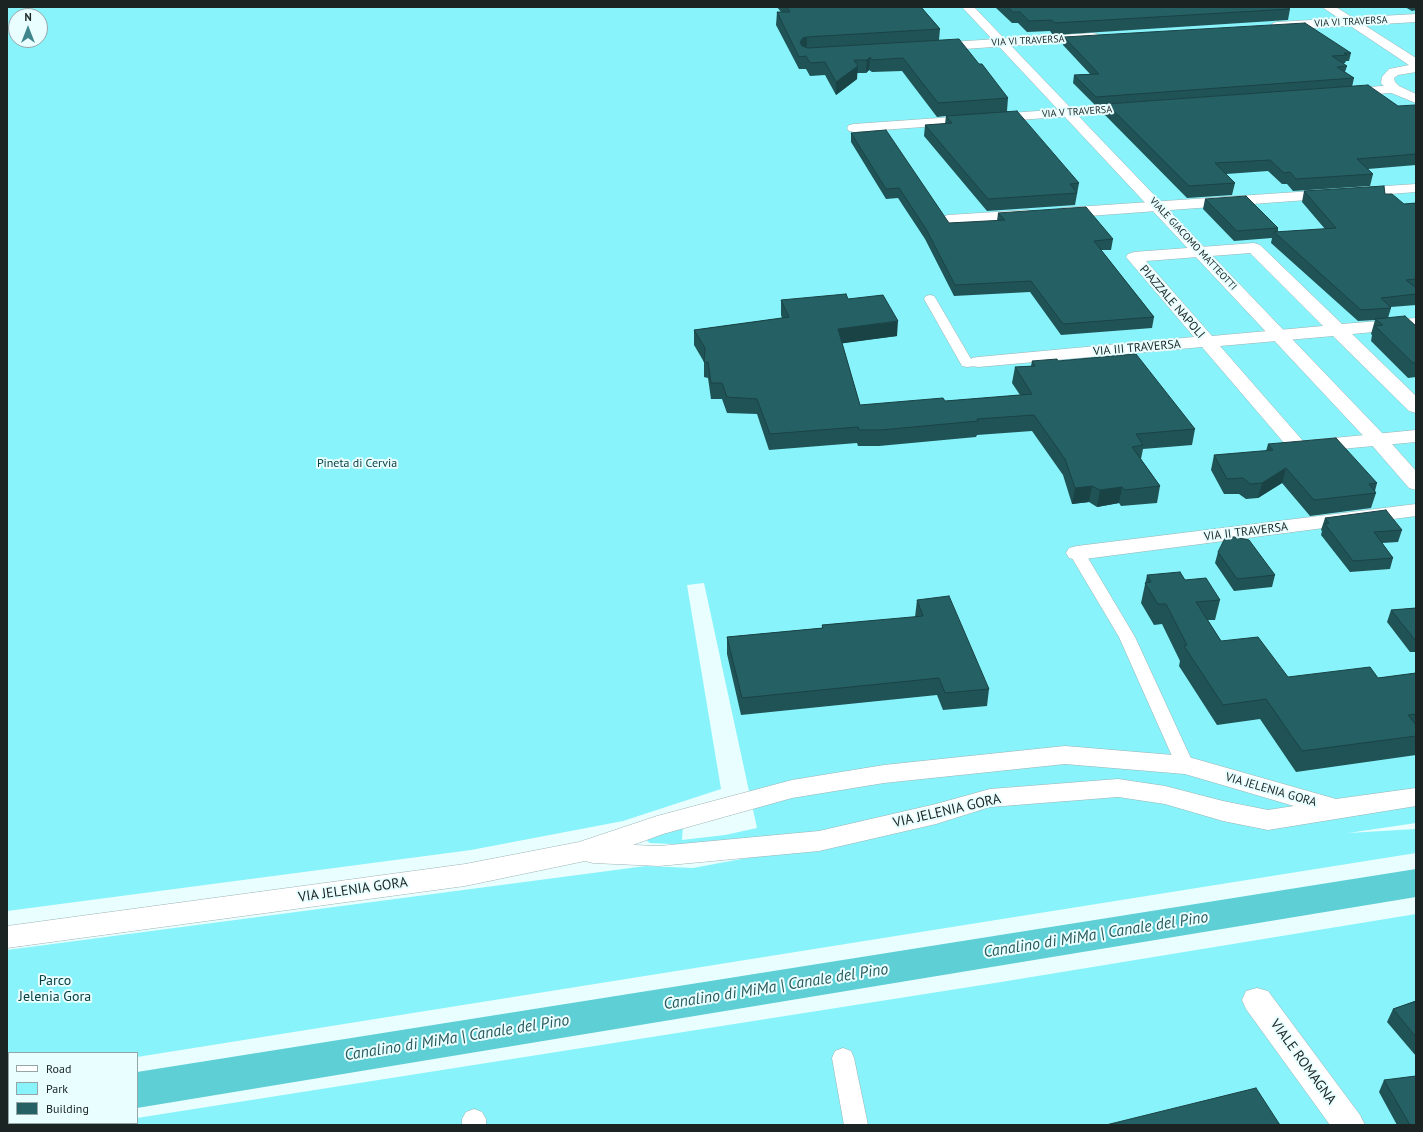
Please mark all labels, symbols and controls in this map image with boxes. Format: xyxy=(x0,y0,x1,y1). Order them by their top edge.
north arrow xyxy=(8,8,48,48)
text: N xyxy=(24,10,32,24)
street label: VIA VI TRAVERSA xyxy=(1314,14,1388,30)
street label: VIA VI TRAVERSA xyxy=(991,33,1065,49)
street label: VIA V TRAVERSA xyxy=(1042,104,1112,120)
street label: VIALE GIACOMO MATTEOTTI xyxy=(1147,195,1239,293)
street label: PIAZZALE NAPOLI xyxy=(1136,263,1208,341)
street label: VIA III TRAVERSA xyxy=(1093,337,1181,359)
park label: Pineta di Cervia xyxy=(317,457,397,471)
street label: VIA II TRAVERSA xyxy=(1203,520,1289,544)
street label: VIA JELENIA GORA xyxy=(1224,770,1318,810)
street label: VIA JELENIA GORA xyxy=(892,790,1002,832)
street label: VIA JELENIA GORA xyxy=(297,874,409,906)
water label: Canalino di MiMa | Canale del Pino xyxy=(982,908,1210,962)
water label: Canalino di MiMa | Canale del Pino xyxy=(662,960,890,1014)
park label: Parco Jelenia Gora xyxy=(19,973,91,1006)
water label: Canalino di MiMa | Canale del Pino xyxy=(343,1011,571,1065)
street label: VIALE ROMAGNA xyxy=(1266,1016,1340,1108)
legend xyxy=(8,1052,138,1124)
text: Road xyxy=(46,1061,71,1076)
text: Park xyxy=(46,1081,68,1096)
text: Building xyxy=(46,1101,89,1116)

